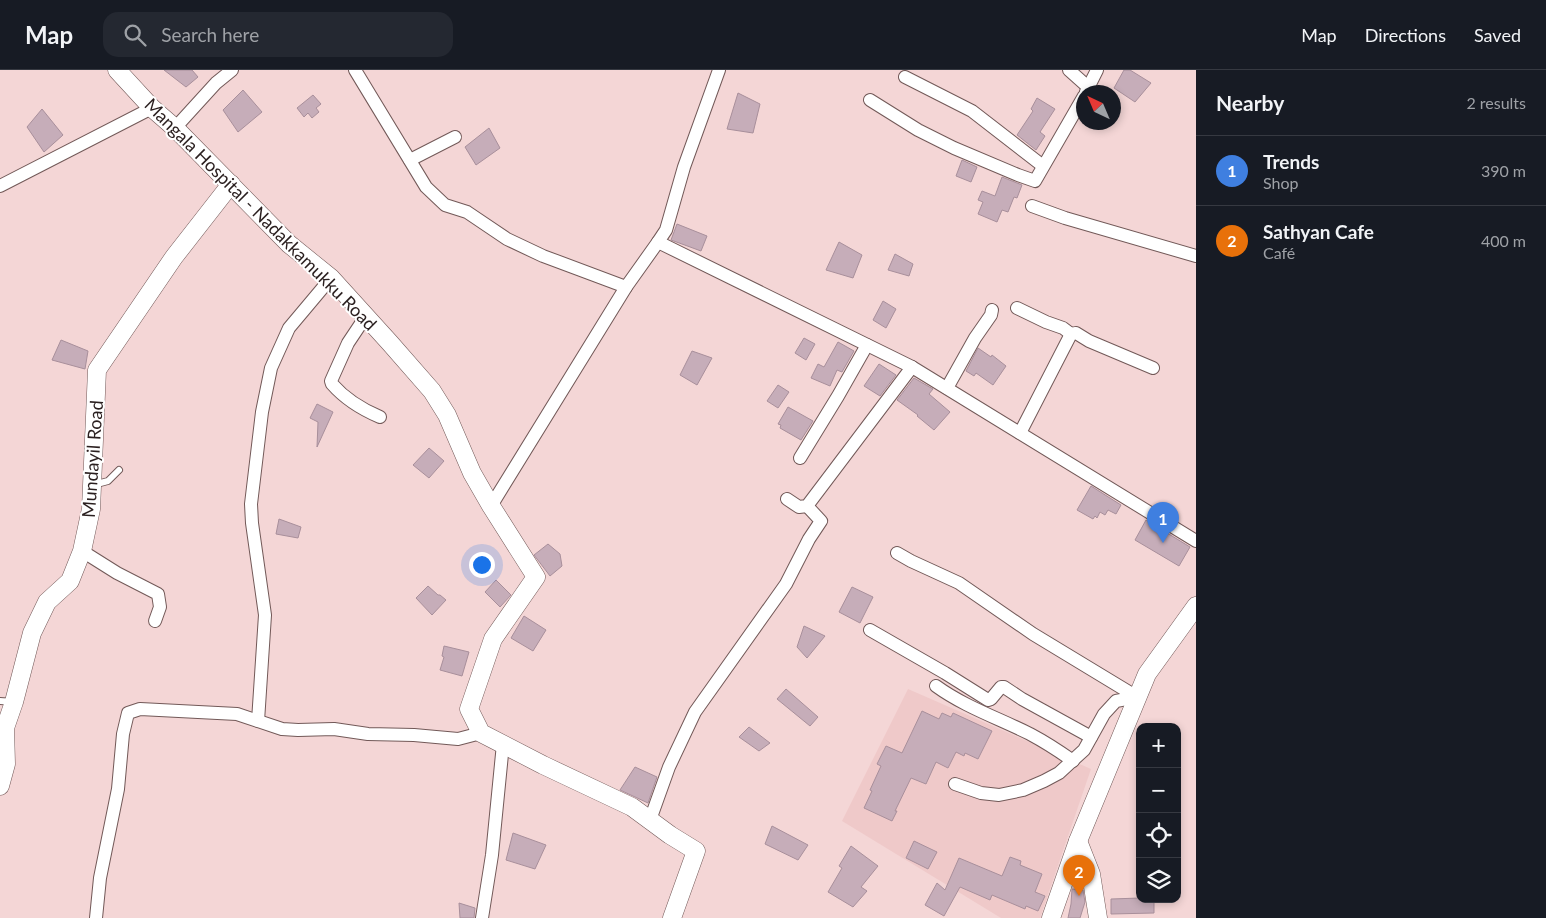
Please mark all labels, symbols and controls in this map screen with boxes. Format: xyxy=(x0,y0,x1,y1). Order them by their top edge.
search box xyxy=(103,12,453,57)
text: Map xyxy=(25,20,73,49)
icon: search xyxy=(121,21,149,49)
text: Search here xyxy=(161,23,259,46)
text: Map xyxy=(1301,24,1337,46)
text: Directions xyxy=(1365,24,1446,46)
text: Saved xyxy=(1474,24,1521,46)
north arrow xyxy=(1076,85,1121,130)
text: Nearby xyxy=(1216,90,1284,115)
street label: Mangala Hospital - Nadakkamukku Road xyxy=(140,93,382,335)
text: 2 results xyxy=(1466,93,1526,112)
text: Trends xyxy=(1263,150,1319,173)
text: 1 xyxy=(1227,161,1237,180)
text: 390 m xyxy=(1481,161,1526,180)
text: Shop xyxy=(1263,173,1299,192)
text: Sathyan Cafe xyxy=(1263,220,1374,243)
text: 2 xyxy=(1227,231,1237,250)
text: 400 m xyxy=(1481,231,1526,250)
text: Café xyxy=(1263,243,1295,262)
street label: Mundayil Road xyxy=(77,399,107,519)
pin: 1 xyxy=(1147,502,1179,543)
your location xyxy=(469,552,495,578)
map controls xyxy=(1136,723,1181,903)
button: + xyxy=(1136,723,1181,768)
button: − xyxy=(1136,768,1181,813)
button: locate xyxy=(1136,813,1181,858)
pin: 2 xyxy=(1063,855,1095,896)
button: layers xyxy=(1136,858,1181,903)

